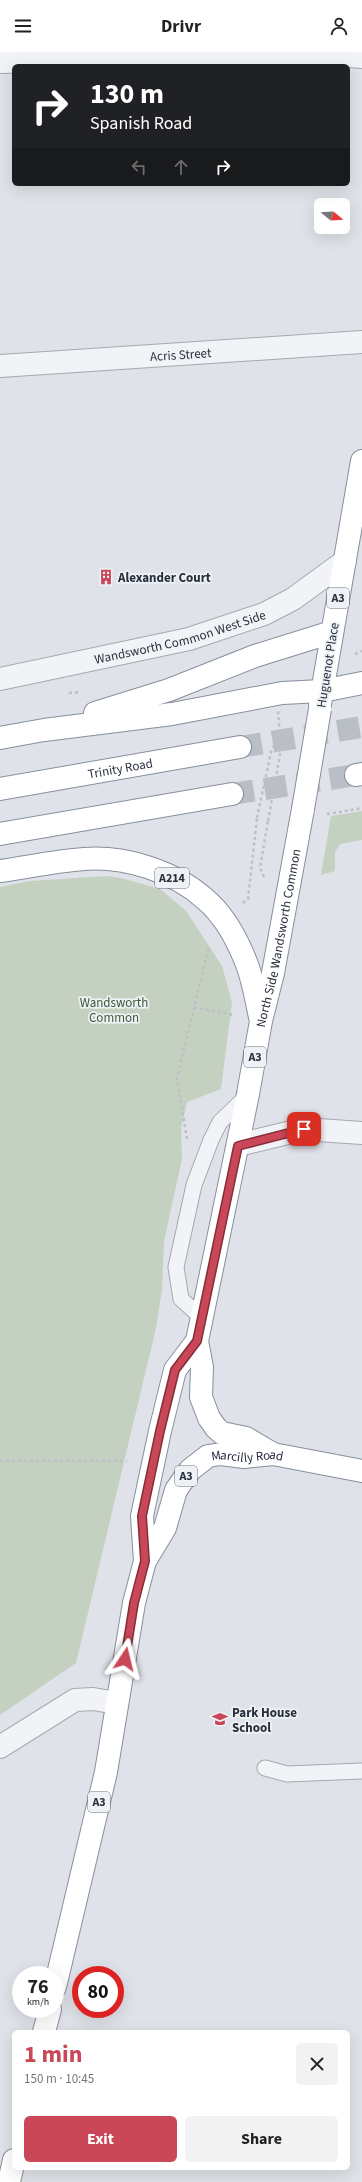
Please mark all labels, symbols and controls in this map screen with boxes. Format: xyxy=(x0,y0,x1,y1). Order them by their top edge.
text: Drivr xyxy=(161,14,201,39)
icon: menu xyxy=(12,15,34,37)
icon: person xyxy=(328,15,350,37)
text: 130 m xyxy=(90,74,164,114)
icon: right xyxy=(24,80,76,132)
text: Spanish Road xyxy=(90,111,192,136)
icon: left xyxy=(128,156,150,178)
icon: ahead xyxy=(170,156,192,178)
icon: right xyxy=(212,156,234,178)
north arrow xyxy=(314,198,350,234)
map controls xyxy=(314,198,350,234)
street label: Acris Street xyxy=(149,344,212,366)
building icon: Alexander Court xyxy=(97,568,115,586)
place label: Alexander Court xyxy=(117,569,211,587)
road number: A3 xyxy=(327,588,349,608)
street label: Wandsworth Common West Side xyxy=(93,606,268,669)
street label: Huguenot Place xyxy=(312,621,344,709)
street label: Trinity Road xyxy=(87,754,154,783)
street label: North Side Wandsworth Common xyxy=(252,847,306,1029)
road number: A214 xyxy=(155,868,189,888)
park label: Wandsworth Common xyxy=(80,994,148,1027)
road number: A3 xyxy=(244,1047,266,1067)
pin xyxy=(287,1112,321,1146)
icon: arrive xyxy=(293,1118,315,1140)
street label: Marcilly Road xyxy=(210,1446,285,1467)
road number: A3 xyxy=(175,1466,197,1486)
position arrow xyxy=(104,1638,146,1680)
place label: Park House School xyxy=(232,1704,297,1737)
school or university icon: Park House School xyxy=(211,1710,229,1728)
road number: A3 xyxy=(88,1792,110,1812)
speed limit sign: 80 xyxy=(72,1966,124,2018)
text: 76 xyxy=(27,1973,49,2001)
text: km/h xyxy=(27,1995,49,2009)
text: 1 min xyxy=(24,2037,82,2072)
button: close xyxy=(296,2043,338,2085)
text: 150 m · 10:45 xyxy=(24,2070,94,2088)
button: Exit xyxy=(24,2116,177,2162)
button: Share xyxy=(185,2116,338,2162)

